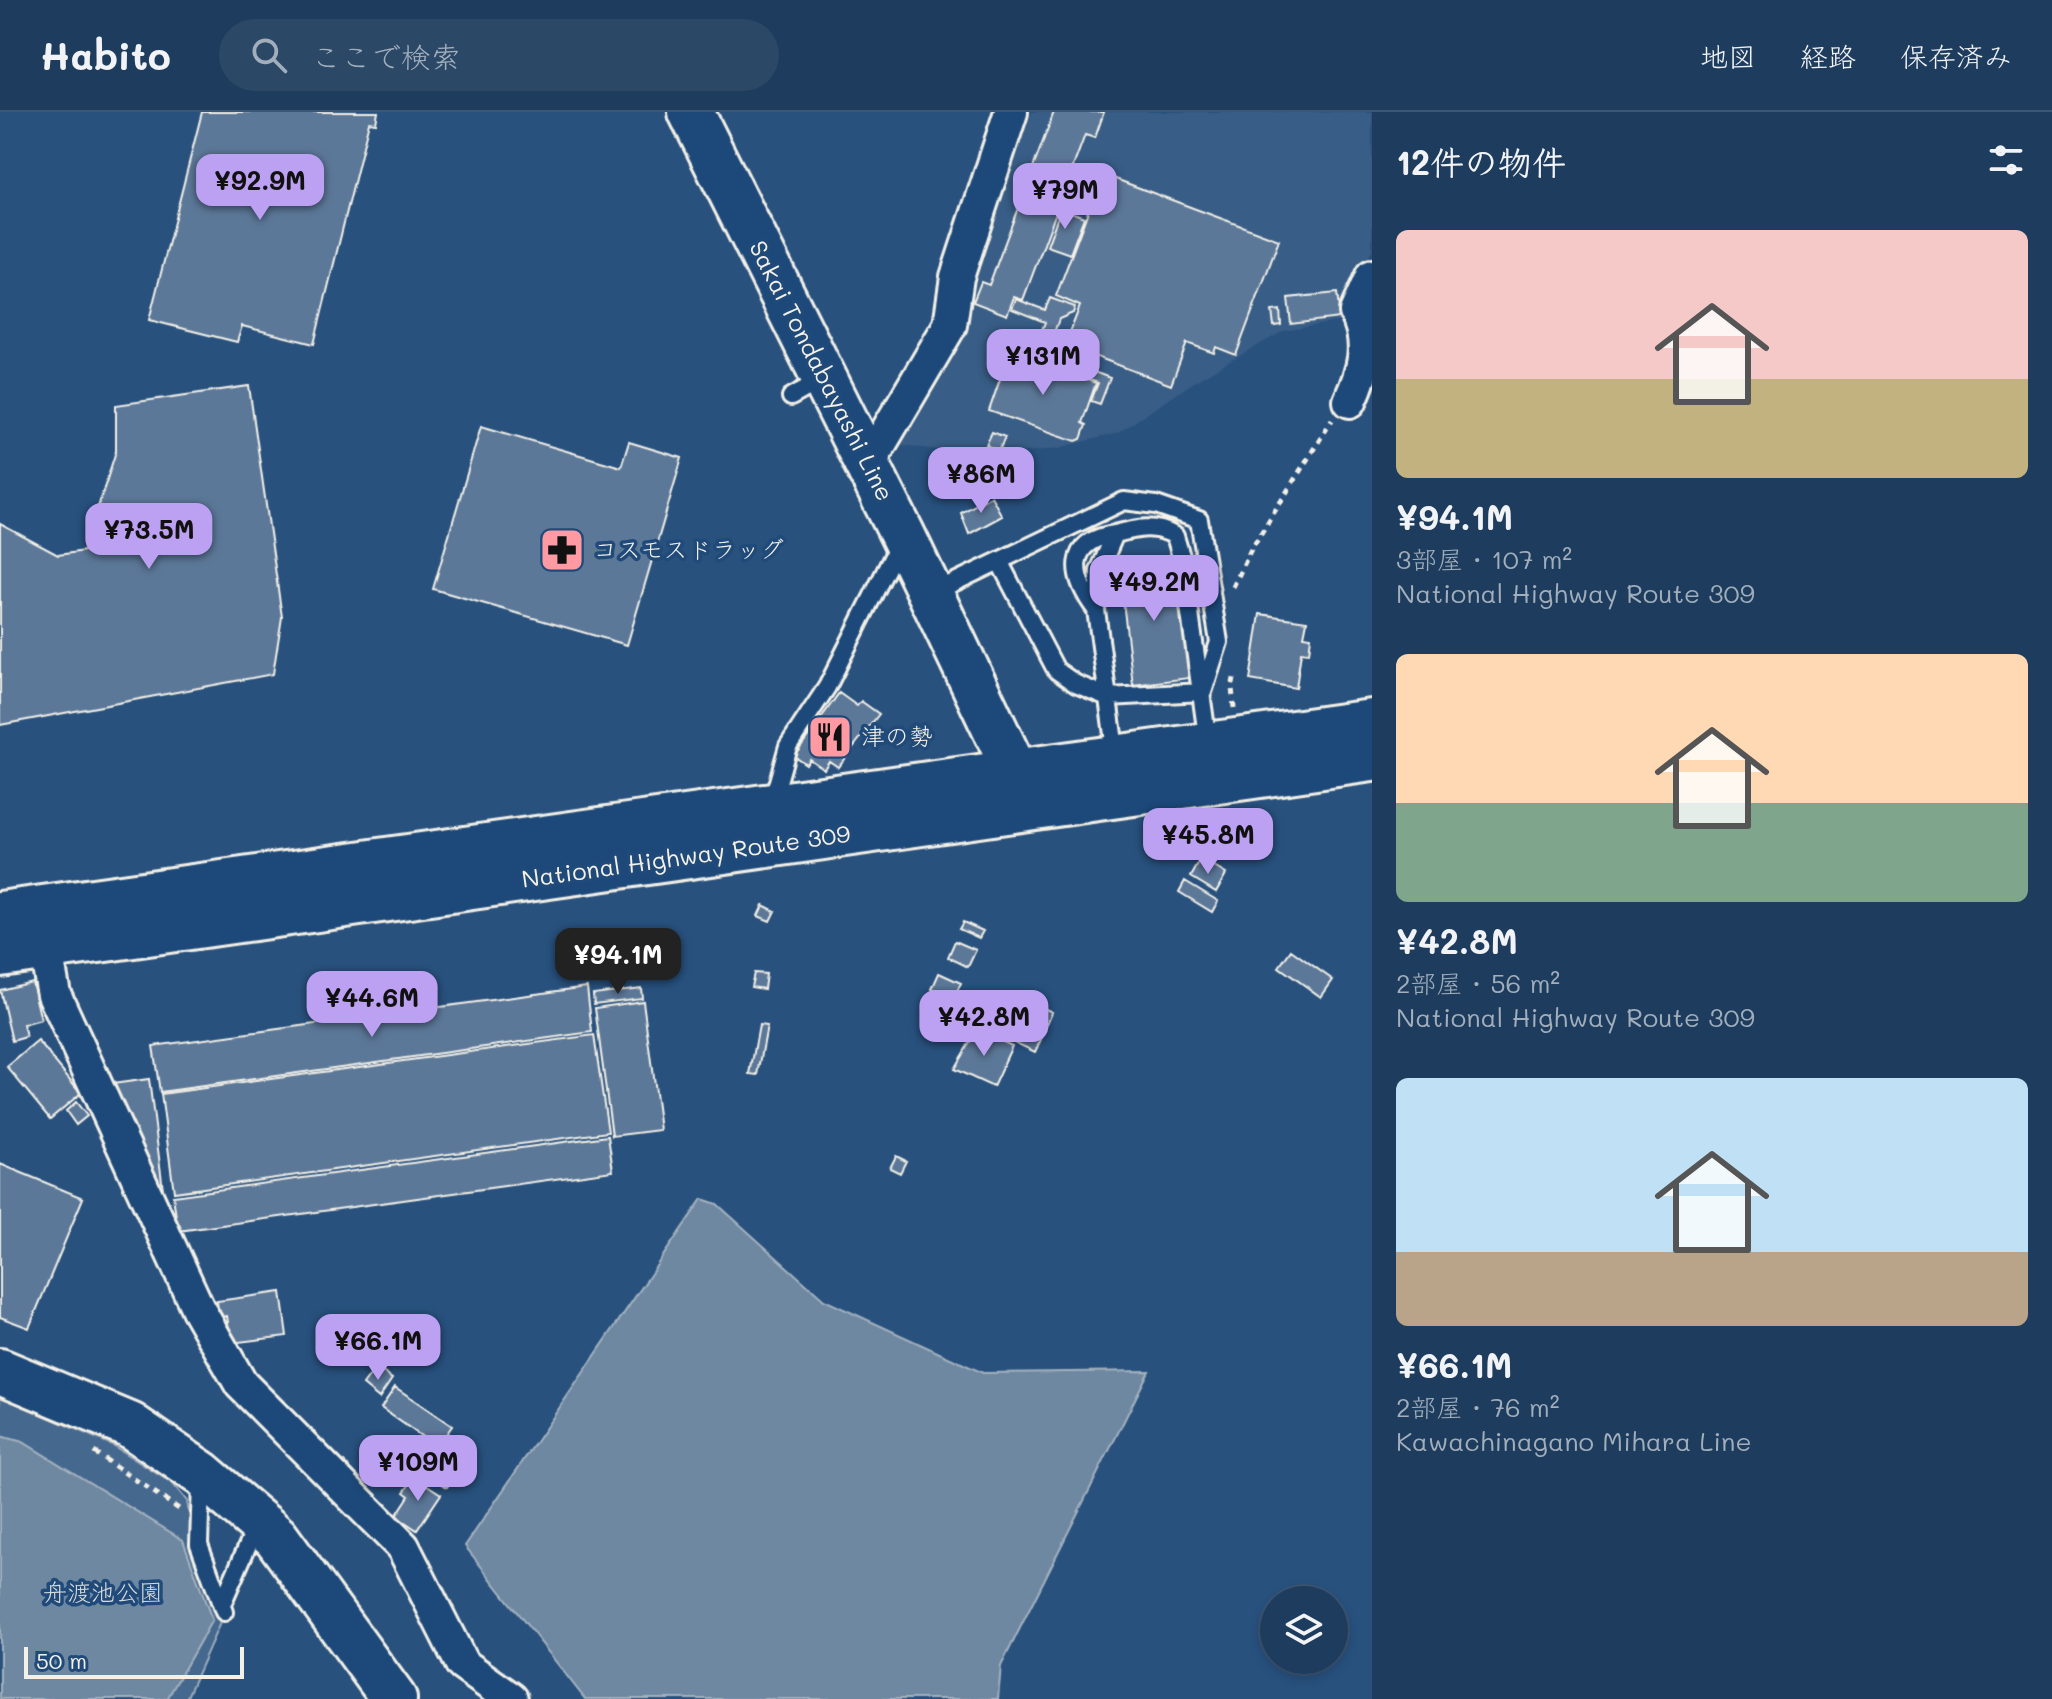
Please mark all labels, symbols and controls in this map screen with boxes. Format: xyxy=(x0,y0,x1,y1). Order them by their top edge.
search box xyxy=(219,19,779,91)
text: Habito xyxy=(40,30,171,80)
icon: search xyxy=(247,33,291,77)
text: ここで検索 xyxy=(311,36,461,76)
text: 地図 xyxy=(1700,38,1756,74)
text: 経路 xyxy=(1800,38,1856,74)
text: 保存済み xyxy=(1900,38,2012,74)
icon: filters xyxy=(1984,138,2028,182)
text: 12件の物件 xyxy=(1396,139,1566,184)
pin: ¥92.9M xyxy=(195,154,325,222)
text: ¥92.9M xyxy=(214,163,306,197)
pin: ¥79M xyxy=(1018,163,1112,231)
text: ¥79M xyxy=(1031,172,1099,206)
street label: Sakai Tondabayashi Line xyxy=(743,235,902,506)
icon: home xyxy=(1640,282,1784,426)
pin: ¥131M xyxy=(987,329,1099,397)
text: ¥131M xyxy=(1005,338,1081,372)
pin: ¥86M xyxy=(934,447,1028,515)
text: ¥86M xyxy=(946,456,1016,490)
text: ¥94.1M xyxy=(1396,494,1513,539)
pin: ¥73.5M xyxy=(84,503,214,571)
text: ¥73.5M xyxy=(103,512,195,546)
pharmacy icon: コスモスドラッグ xyxy=(538,526,586,574)
place label: コスモスドラッグ xyxy=(593,533,784,564)
text: 3部屋 · 107 m² xyxy=(1396,542,1572,576)
pin: ¥49.2M xyxy=(1089,555,1219,623)
text: ¥49.2M xyxy=(1108,564,1200,598)
text: National Highway Route 309 xyxy=(1396,576,1755,610)
icon: home xyxy=(1640,706,1784,850)
restaurant icon: 津の勢 xyxy=(806,713,854,761)
place label: 津の勢 xyxy=(861,720,933,751)
pin: ¥45.8M xyxy=(1143,808,1273,876)
street label: National Highway Route 309 xyxy=(520,817,852,894)
text: ¥45.8M xyxy=(1161,817,1255,851)
text: ¥42.8M xyxy=(1396,918,1518,963)
pin: ¥94.1M xyxy=(553,928,683,996)
text: ¥94.1M xyxy=(573,937,663,971)
text: 2部屋 · 56 m² xyxy=(1396,966,1560,1000)
pin: ¥44.6M xyxy=(307,971,437,1039)
text: ¥44.6M xyxy=(325,980,419,1014)
pin: ¥42.8M xyxy=(919,990,1049,1058)
text: ¥42.8M xyxy=(937,999,1031,1033)
text: National Highway Route 309 xyxy=(1396,1000,1755,1034)
icon: home xyxy=(1640,1130,1784,1274)
pin: ¥66.1M xyxy=(313,1314,443,1382)
text: ¥66.1M xyxy=(333,1323,423,1357)
text: ¥66.1M xyxy=(1396,1342,1512,1387)
text: 2部屋 · 76 m² xyxy=(1396,1390,1560,1424)
text: Kawachinagano Mihara Line xyxy=(1396,1424,1752,1458)
pin: ¥109M xyxy=(362,1435,474,1503)
text: ¥109M xyxy=(377,1444,459,1478)
park label: 舟渡池公園 xyxy=(43,1576,163,1607)
map controls xyxy=(1260,1586,1348,1674)
button: layers xyxy=(1260,1586,1348,1674)
scale bar xyxy=(24,1643,244,1679)
text: 50 m xyxy=(36,1646,87,1675)

